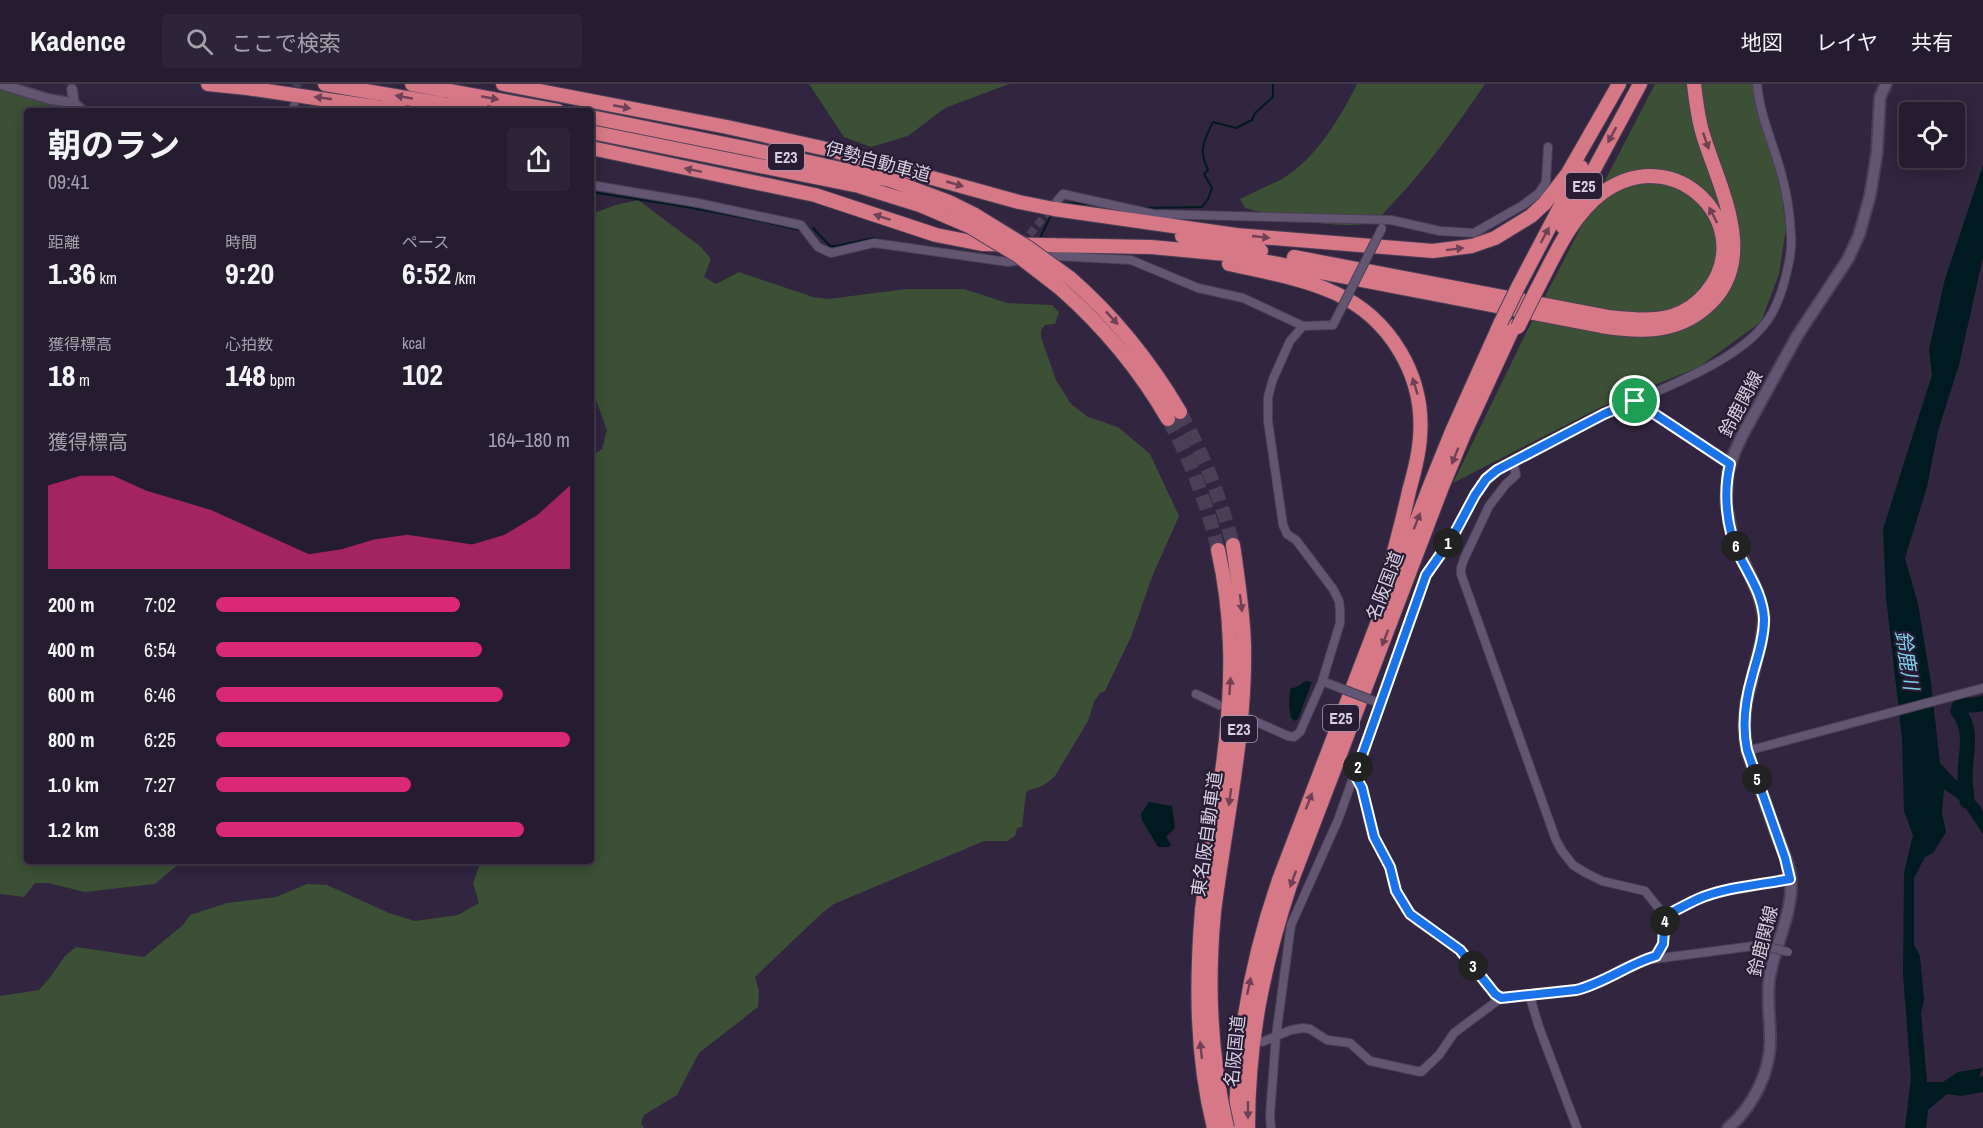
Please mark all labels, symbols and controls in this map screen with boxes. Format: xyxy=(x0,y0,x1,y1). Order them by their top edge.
search box xyxy=(162,14,582,68)
text: Kadence xyxy=(30,22,126,60)
icon: search xyxy=(183,25,216,58)
text: ここで検索 xyxy=(231,28,341,58)
text: 地図 xyxy=(1741,28,1783,57)
text: レイヤ xyxy=(1816,28,1878,57)
text: 共有 xyxy=(1911,28,1953,57)
one-way arrow xyxy=(395,92,414,101)
one-way arrow xyxy=(314,94,333,103)
one-way arrow xyxy=(481,94,500,103)
map controls xyxy=(1899,102,1965,168)
button: locate xyxy=(1899,102,1965,168)
one-way arrow xyxy=(613,103,632,112)
text: 朝のラン xyxy=(48,123,180,167)
one-way arrow xyxy=(1607,127,1617,144)
button: share xyxy=(507,128,570,191)
one-way arrow xyxy=(1701,132,1711,150)
street label: 伊勢自動車道 xyxy=(823,135,934,188)
road number: E23 xyxy=(768,144,804,170)
one-way arrow xyxy=(684,164,702,174)
text: 09:41 xyxy=(48,168,89,195)
road number: E25 xyxy=(1566,173,1602,199)
one-way arrow xyxy=(946,180,964,189)
one-way arrow xyxy=(1709,206,1719,224)
one-way arrow xyxy=(873,212,891,221)
one-way arrow xyxy=(1540,226,1550,243)
text: 距離 xyxy=(48,231,80,253)
text: 時間 xyxy=(225,231,257,253)
text: ペース xyxy=(402,231,449,253)
one-way arrow xyxy=(1251,232,1270,242)
one-way arrow xyxy=(1446,244,1465,253)
text: 1.36 xyxy=(48,253,96,293)
text: 9:20 xyxy=(225,253,274,293)
text: 6:52 xyxy=(402,253,451,293)
text: km xyxy=(96,267,117,289)
text: /km xyxy=(451,267,476,289)
one-way arrow xyxy=(1105,311,1119,325)
text: kcal xyxy=(402,332,425,354)
text: 獲得標高 xyxy=(48,333,112,355)
text: 心拍数 xyxy=(225,333,273,355)
text: 102 xyxy=(402,354,443,394)
text: 18 xyxy=(48,355,75,395)
text: 148 xyxy=(225,355,266,395)
street label: 鈴鹿関線 xyxy=(1713,366,1768,441)
text: m xyxy=(75,369,90,391)
text: bpm xyxy=(266,369,295,391)
pin xyxy=(1609,375,1660,426)
one-way arrow xyxy=(1410,377,1419,395)
icon: arrive xyxy=(1618,384,1651,417)
text: 164–180 m xyxy=(488,426,570,453)
text: 獲得標高 xyxy=(48,428,128,455)
one-way arrow xyxy=(1450,447,1459,465)
one-way arrow xyxy=(1412,512,1422,530)
pin: 1 xyxy=(1433,528,1463,558)
pin: 6 xyxy=(1721,531,1751,561)
text: 1 xyxy=(1444,532,1452,554)
text: 6 xyxy=(1732,535,1740,557)
street label: 名阪国道 xyxy=(1360,548,1409,624)
text: 200 m xyxy=(48,591,95,618)
text: 7:02 xyxy=(144,591,176,618)
one-way arrow xyxy=(1236,594,1246,613)
water label: 鈴鹿川 xyxy=(1889,628,1926,694)
one-way arrow xyxy=(1379,629,1389,647)
text: 400 m xyxy=(48,636,95,663)
text: 6:54 xyxy=(144,636,176,663)
one-way arrow xyxy=(1225,676,1235,695)
text: 600 m xyxy=(48,681,95,708)
text: 6:46 xyxy=(144,681,176,708)
road number: E25 xyxy=(1323,705,1359,731)
road number: E23 xyxy=(1221,716,1257,742)
text: 800 m xyxy=(48,726,95,753)
text: 6:25 xyxy=(144,726,176,753)
pin: 2 xyxy=(1343,752,1373,782)
text: 2 xyxy=(1354,756,1362,778)
pin: 5 xyxy=(1742,764,1772,794)
text: 5 xyxy=(1753,768,1761,790)
street label: 東名阪自動車道 xyxy=(1185,770,1228,898)
text: 1.0 km xyxy=(48,771,99,798)
text: 7:27 xyxy=(144,771,176,798)
one-way arrow xyxy=(1226,788,1235,807)
one-way arrow xyxy=(1305,792,1314,810)
text: 1.2 km xyxy=(48,816,99,843)
text: 6:38 xyxy=(144,816,176,843)
one-way arrow xyxy=(1288,870,1297,888)
street label: 鈴鹿関線 xyxy=(1742,903,1783,979)
pin: 4 xyxy=(1650,906,1680,936)
text: 4 xyxy=(1661,910,1669,932)
pin: 3 xyxy=(1458,951,1488,981)
text: 3 xyxy=(1469,955,1477,977)
one-way arrow xyxy=(1245,977,1254,996)
street label: 名阪国道 xyxy=(1218,1014,1251,1088)
one-way arrow xyxy=(1196,1040,1206,1059)
one-way arrow xyxy=(1243,1101,1253,1120)

